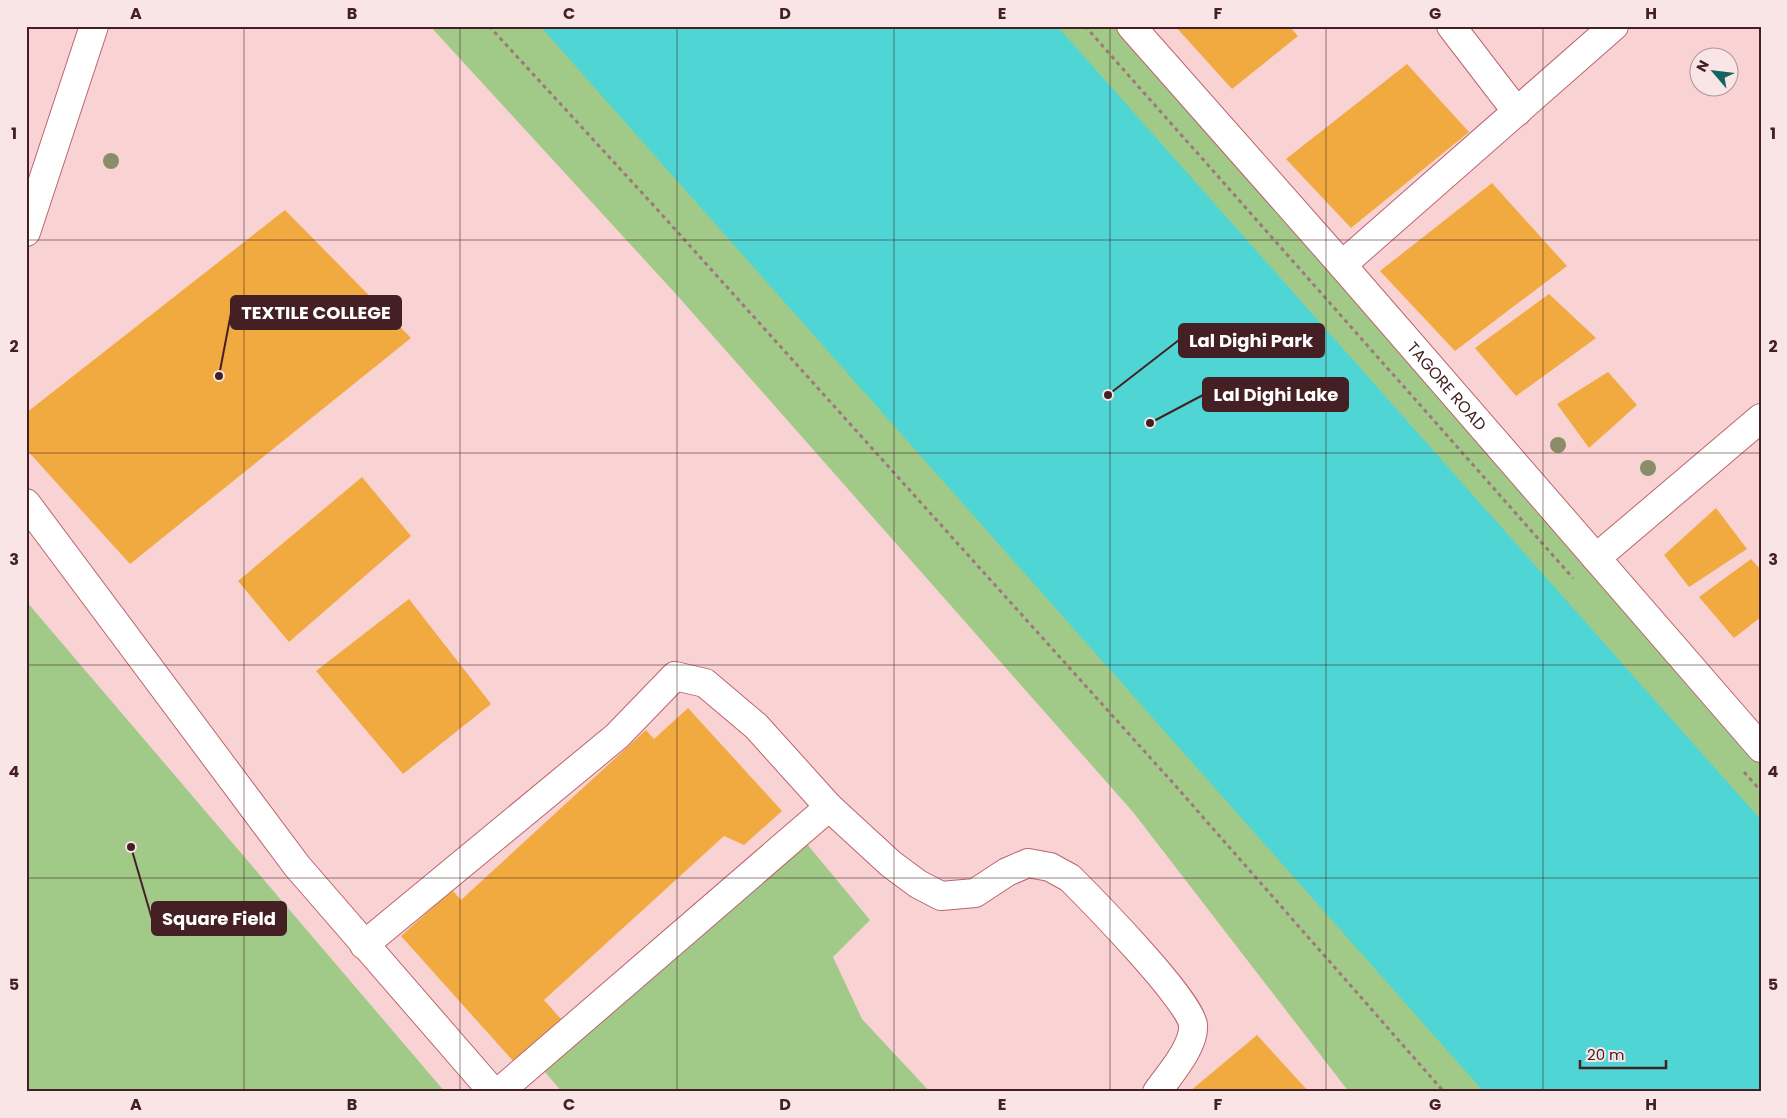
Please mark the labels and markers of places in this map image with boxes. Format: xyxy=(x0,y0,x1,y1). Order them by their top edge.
callout: TEXTILE COLLEGE xyxy=(231,296,401,329)
callout: Lal Dighi Park xyxy=(1179,324,1324,357)
callout: Lal Dighi Lake xyxy=(1203,378,1348,411)
callout: Square Field xyxy=(152,902,286,935)

